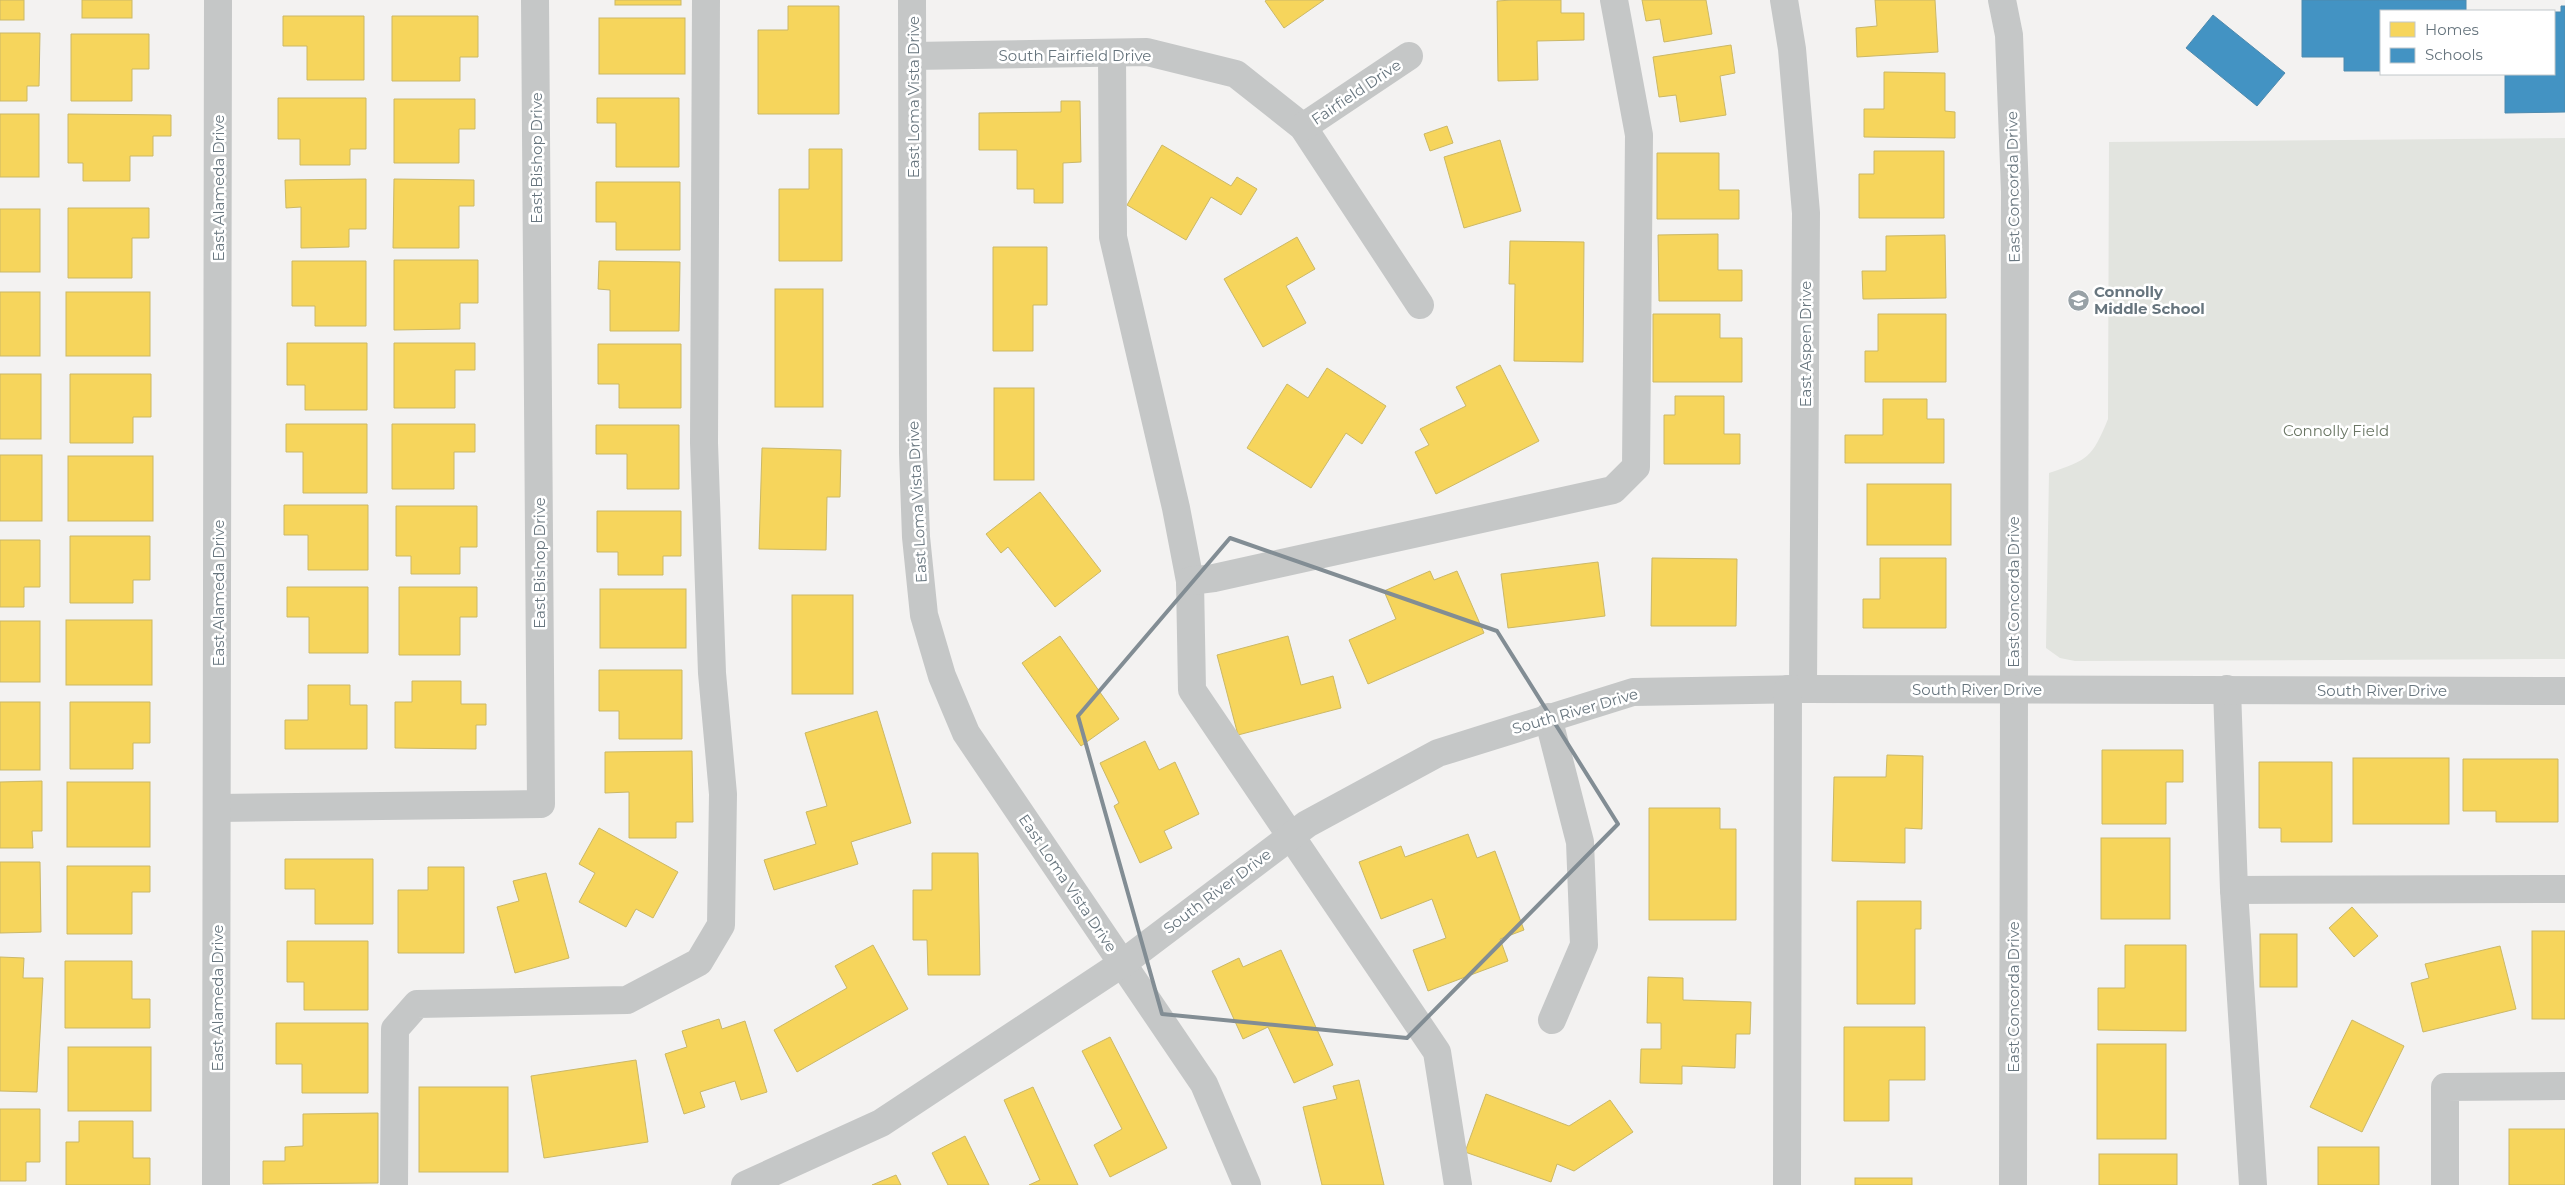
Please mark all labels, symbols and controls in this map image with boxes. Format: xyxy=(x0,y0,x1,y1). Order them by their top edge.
legend xyxy=(2380,10,2555,75)
street label: East Loma Vista Drive xyxy=(904,16,923,178)
text: Homes xyxy=(2425,20,2479,39)
text: Schools xyxy=(2425,45,2483,64)
street label: South Fairfield Drive xyxy=(999,46,1151,65)
street label: Fairfield Drive xyxy=(1308,55,1404,129)
street label: East Bishop Drive xyxy=(527,92,546,224)
street label: East Concorda Drive xyxy=(2002,111,2024,263)
street label: East Alameda Drive xyxy=(209,115,228,261)
street label: East Aspen Drive xyxy=(1796,281,1815,407)
place label: Connolly Middle School xyxy=(2094,282,2205,318)
school or university icon: Connolly Middle School xyxy=(2066,288,2090,312)
street label: East Loma Vista Drive xyxy=(903,420,931,584)
park label: Connolly Field xyxy=(2283,421,2389,440)
street label: East Bishop Drive xyxy=(530,497,549,629)
street label: East Concorda Drive xyxy=(2004,516,2023,668)
street label: East Alameda Drive xyxy=(209,520,228,666)
street label: South River Drive xyxy=(1912,680,2042,699)
street label: South River Drive xyxy=(2317,681,2447,700)
street label: South River Drive xyxy=(1510,684,1640,738)
street label: East Loma Vista Drive xyxy=(1015,810,1121,956)
street label: South River Drive xyxy=(1159,844,1275,938)
street label: East Concorda Drive xyxy=(2004,921,2023,1073)
street label: East Alameda Drive xyxy=(208,925,227,1071)

